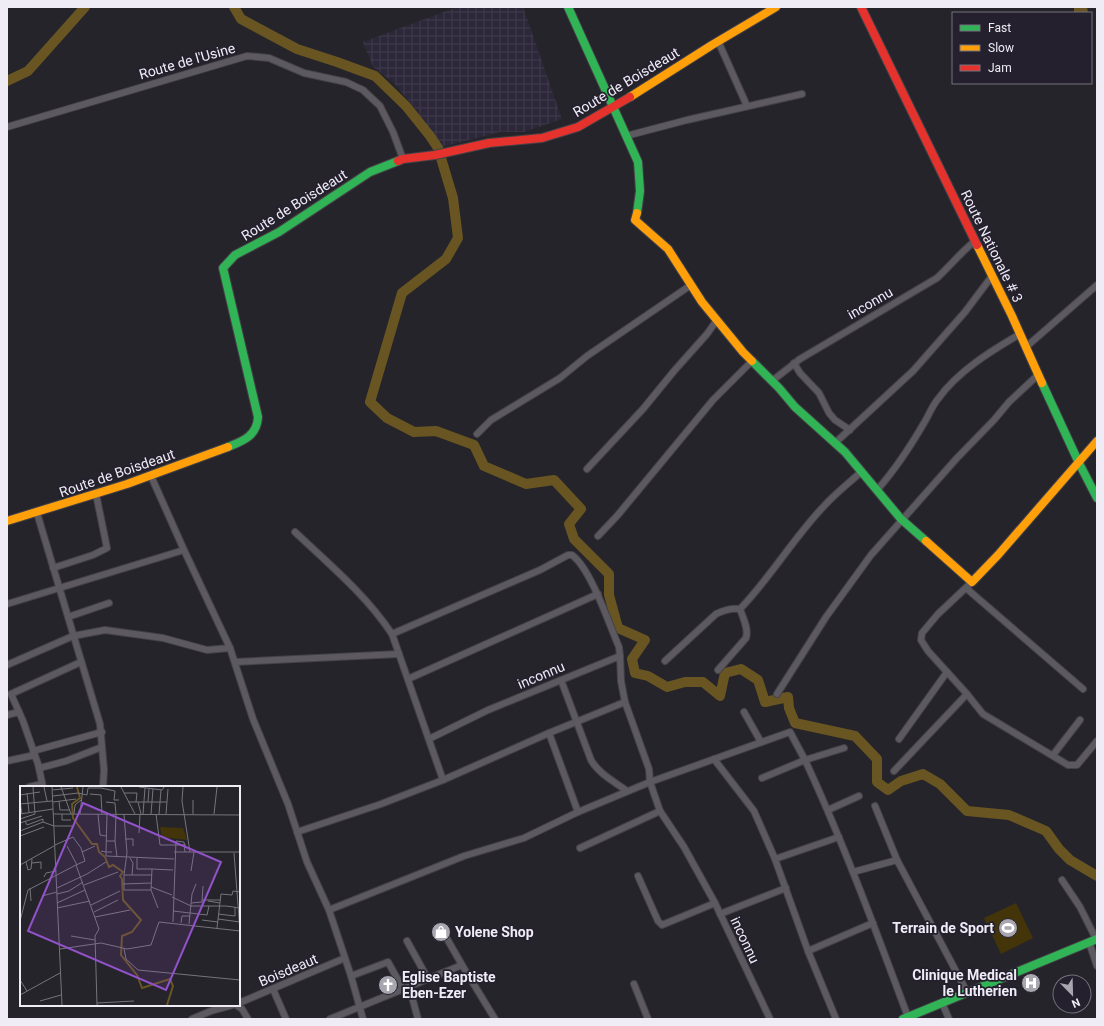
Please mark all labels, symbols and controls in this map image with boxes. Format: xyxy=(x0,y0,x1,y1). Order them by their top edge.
legend xyxy=(952,12,1092,84)
text: Fast xyxy=(988,21,1011,35)
street label: Route de l'Usine xyxy=(137,40,237,82)
text: Slow xyxy=(988,41,1014,55)
street label: Route de Boisdeaut xyxy=(570,44,682,120)
text: Jam xyxy=(988,61,1012,75)
street label: Route de Boisdeaut xyxy=(238,166,350,244)
street label: Route Nationale # 3 xyxy=(958,187,1026,305)
street label: inconnu xyxy=(845,284,895,322)
street label: Route de Boisdeaut xyxy=(57,446,177,500)
street label: inconnu xyxy=(515,658,567,692)
inset map xyxy=(20,786,240,1006)
street label: inconnu xyxy=(727,914,763,966)
sports icon: Terrain de Sport xyxy=(997,917,1019,939)
place label: Terrain de Sport xyxy=(892,920,994,936)
shop icon: Yolene Shop xyxy=(430,921,452,943)
place label: Yolene Shop xyxy=(455,924,534,940)
street label: Boisdeaut xyxy=(256,950,320,990)
place label: Clinique Medical le Lutherien xyxy=(912,967,1017,999)
place label: Eglise Baptiste Eben-Ezer xyxy=(402,969,496,1001)
hospital icon: Clinique Medical le Lutherien xyxy=(1020,972,1042,994)
church icon: Eglise Baptiste Eben-Ezer xyxy=(377,974,399,996)
north arrow xyxy=(1052,974,1092,1014)
text: N xyxy=(1069,995,1082,1010)

